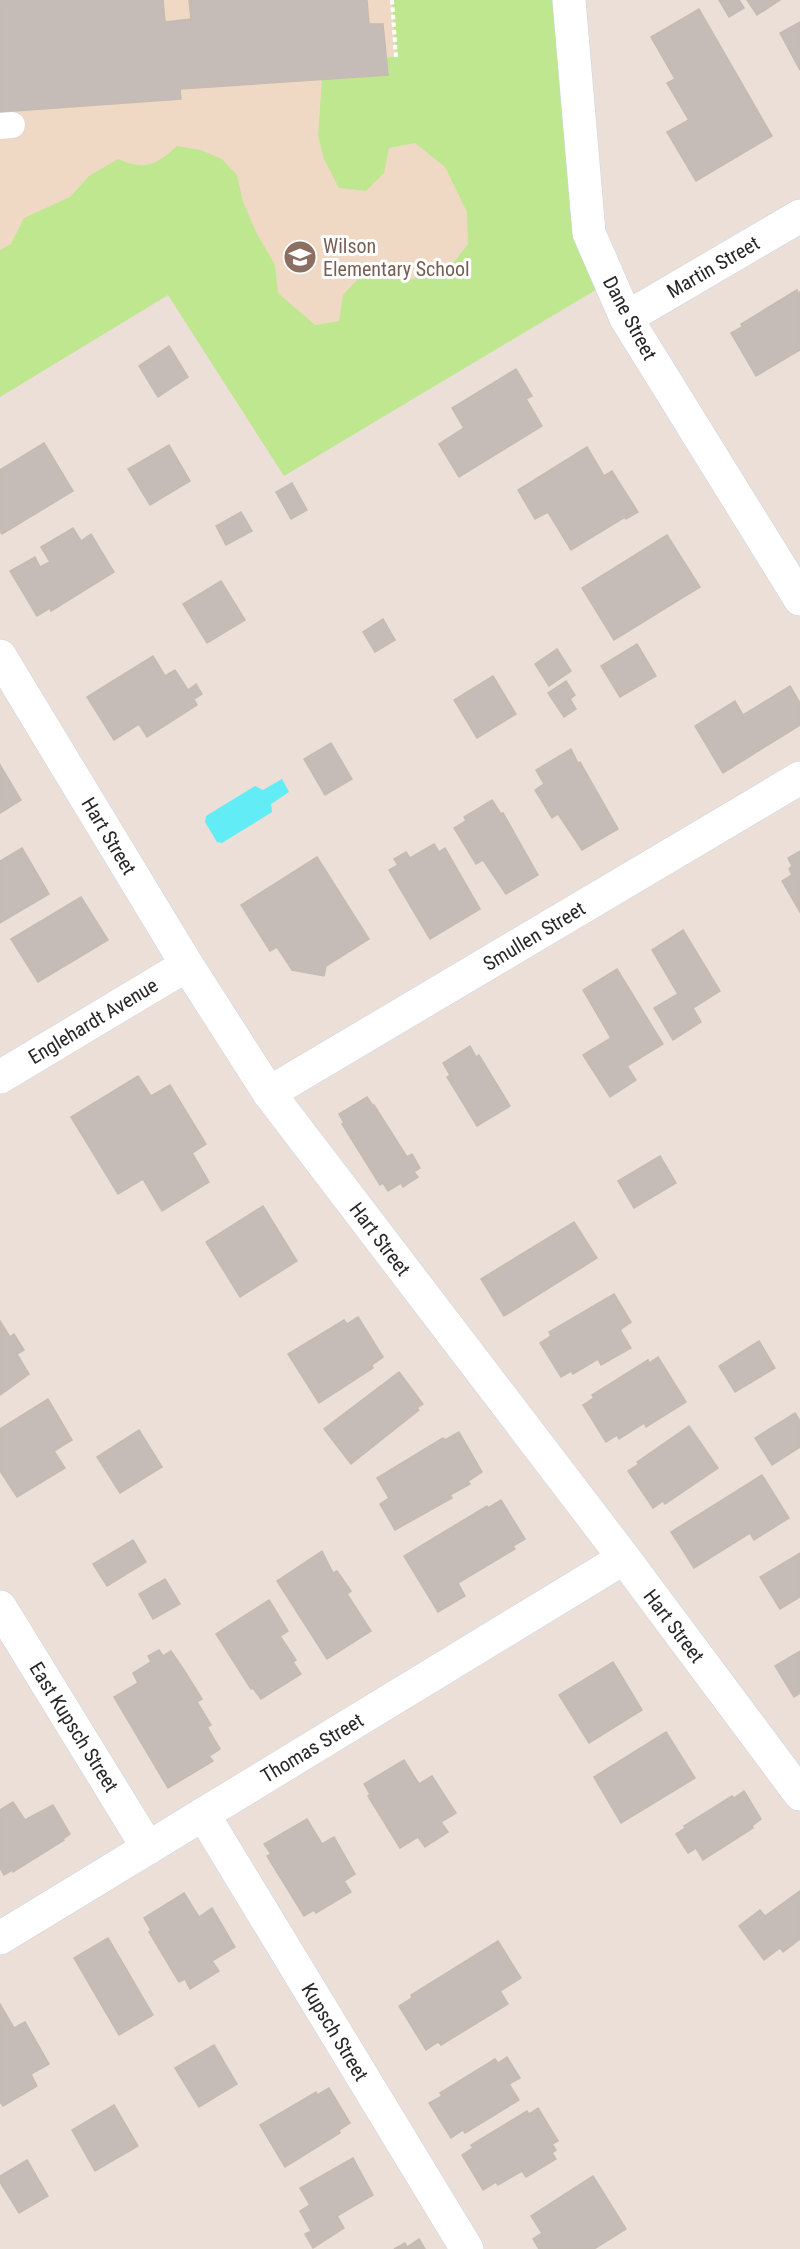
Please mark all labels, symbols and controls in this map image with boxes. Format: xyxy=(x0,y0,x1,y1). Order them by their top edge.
street label: Martin Street xyxy=(662,231,764,303)
place label: Wilson Elementary School xyxy=(323,234,470,281)
school or university icon: Wilson Elementary School xyxy=(282,239,318,275)
street label: Dane Street xyxy=(598,272,662,364)
street label: Hart Street xyxy=(77,793,141,879)
street label: Smullen Street xyxy=(479,896,589,976)
street label: Englehardt Avenue xyxy=(24,973,162,1069)
street label: Hart Street xyxy=(345,1197,415,1281)
street label: Hart Street xyxy=(639,1584,709,1668)
street label: East Kupsch Street xyxy=(24,1658,124,1797)
street label: Thomas Street xyxy=(256,1708,368,1788)
street label: Kupsch Street xyxy=(296,1979,374,2085)

